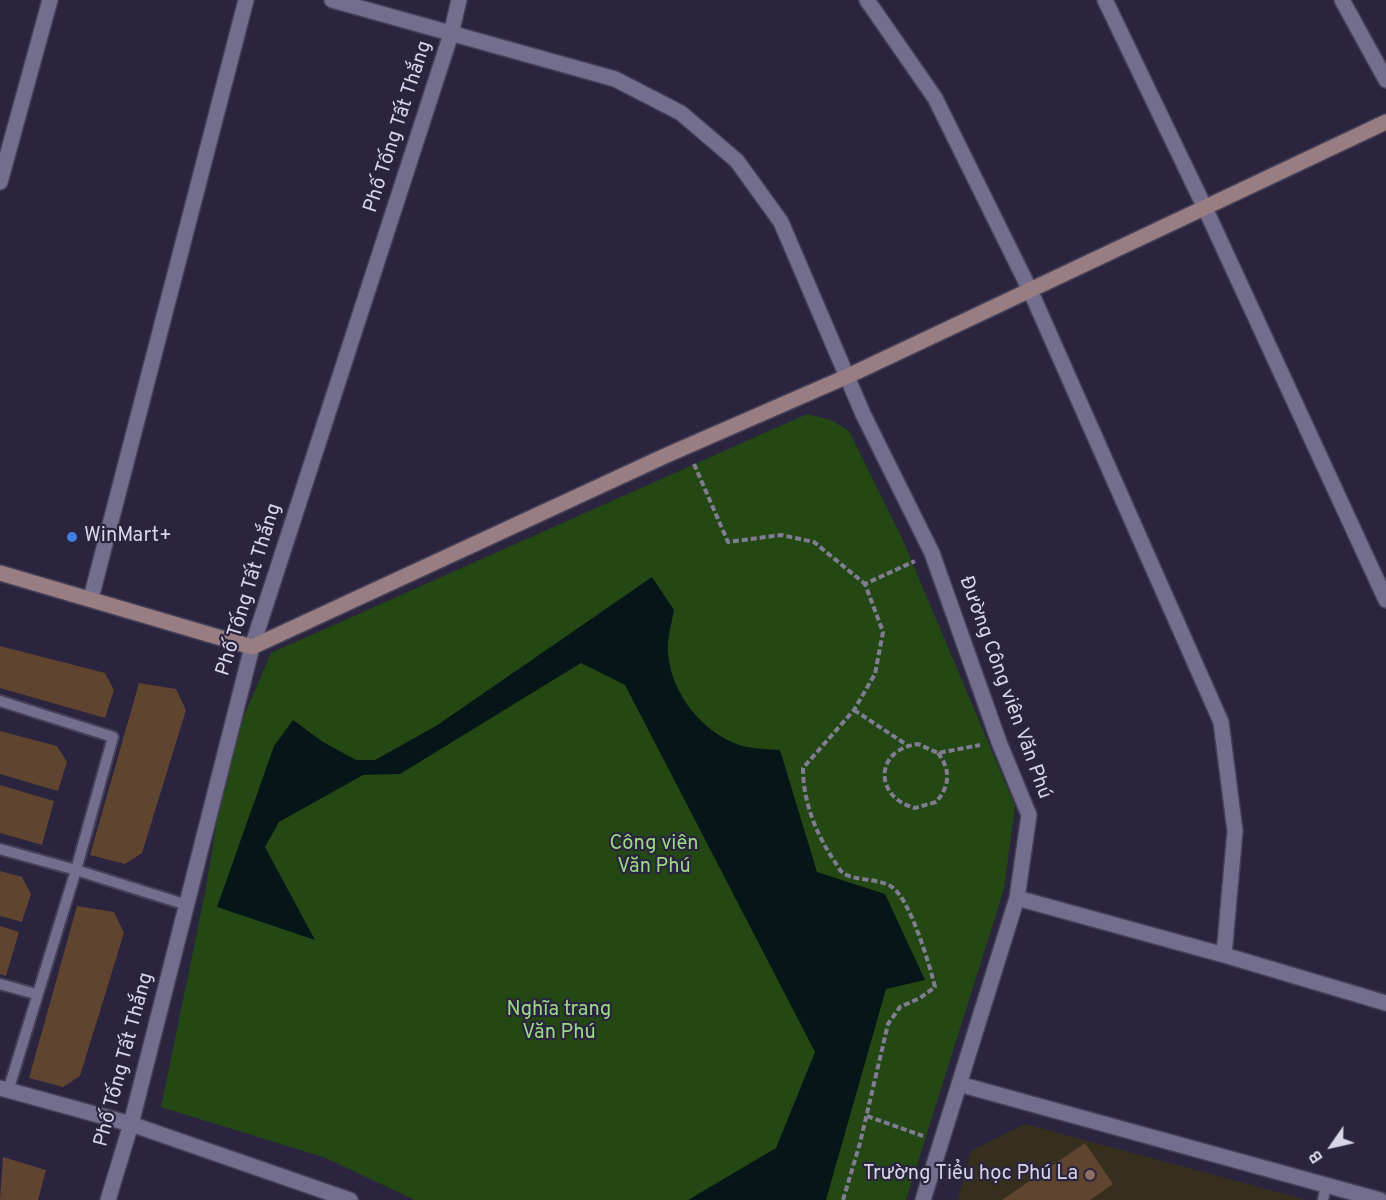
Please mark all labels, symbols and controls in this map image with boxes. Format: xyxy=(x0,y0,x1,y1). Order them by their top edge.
street label: Phố Tống Tất Thắng xyxy=(360,38,438,216)
street label: Phố Tống Tất Thắng xyxy=(212,501,288,679)
place label: WinMart+ xyxy=(84,525,172,549)
marker: WinMart+ xyxy=(65,530,79,544)
street label: Đường Công viên Văn Phú xyxy=(952,573,1056,803)
park label: Công viên Văn Phú xyxy=(610,833,698,880)
street label: Phố Tống Tất Thắng xyxy=(90,970,160,1150)
park label: Nghĩa trang Văn Phú xyxy=(507,999,611,1046)
north arrow xyxy=(1302,1116,1362,1176)
text: B xyxy=(1306,1146,1328,1166)
place label: Trường Tiểu học Phú La xyxy=(863,1163,1078,1187)
marker: Trường Tiểu học Phú La xyxy=(1083,1168,1097,1182)

